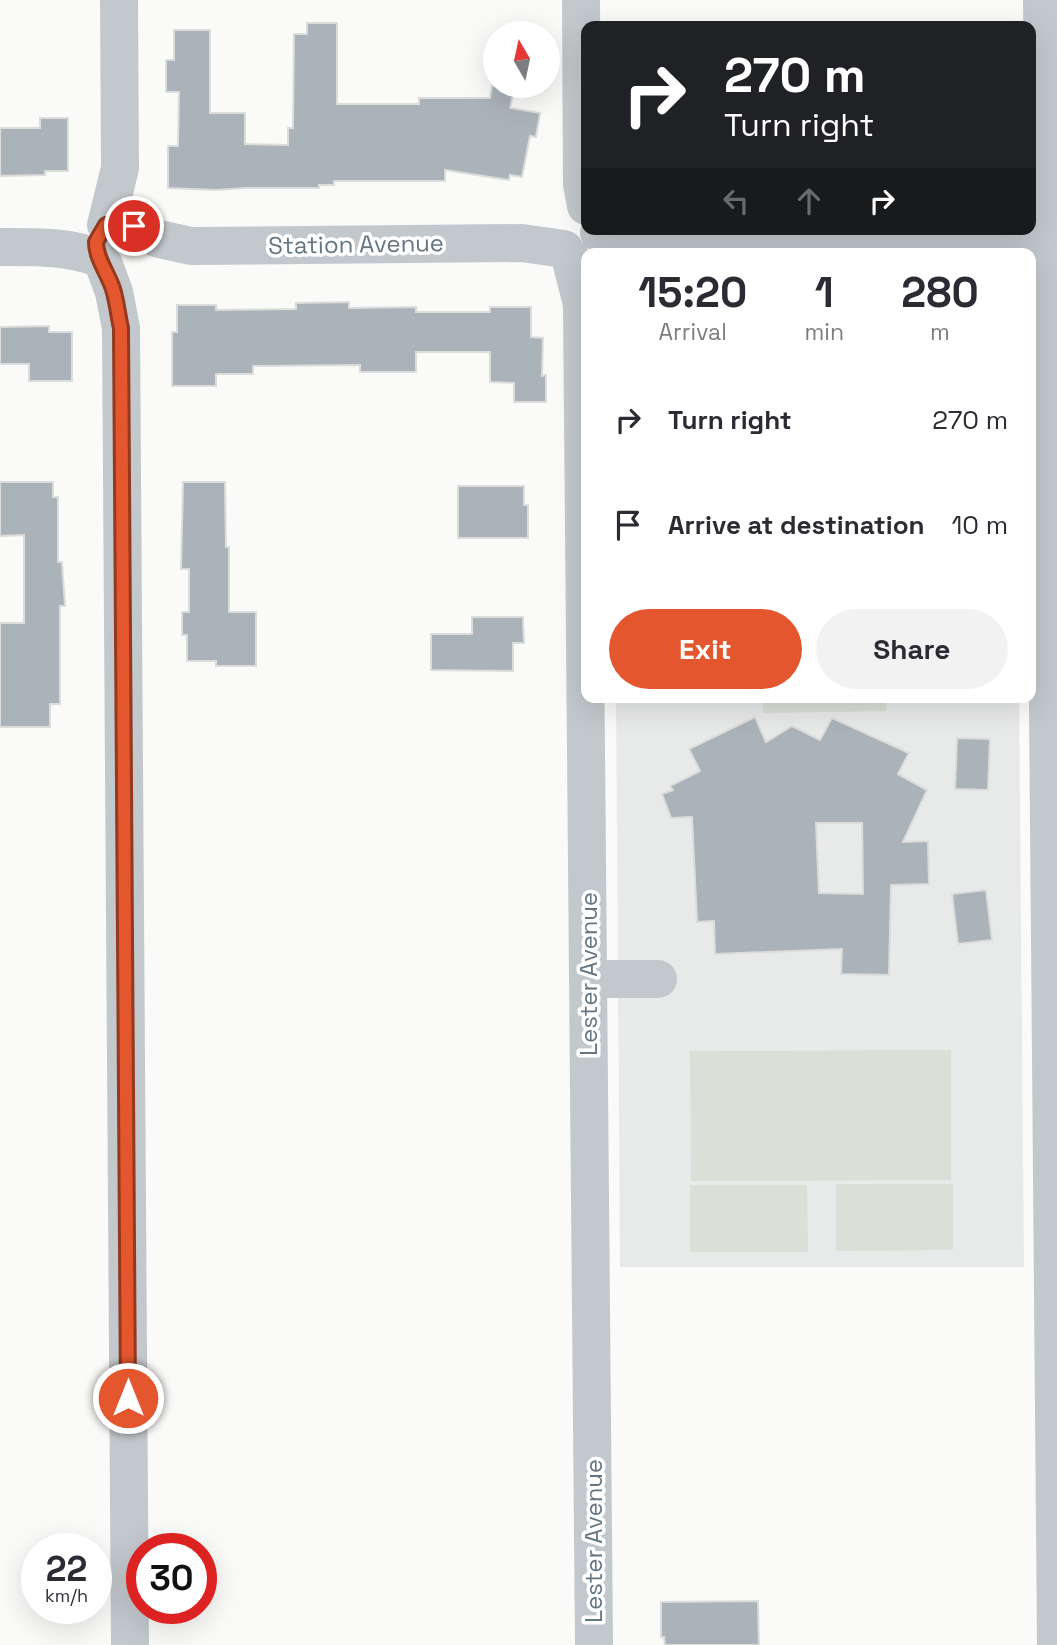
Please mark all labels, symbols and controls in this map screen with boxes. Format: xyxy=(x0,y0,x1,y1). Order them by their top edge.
north arrow xyxy=(483,21,560,98)
map controls xyxy=(483,21,560,98)
text: 270 m xyxy=(724,44,866,106)
icon: right xyxy=(609,49,700,140)
text: Turn right xyxy=(724,105,874,145)
icon: left xyxy=(717,182,755,220)
icon: ahead xyxy=(790,182,828,220)
icon: right xyxy=(863,182,901,220)
pin xyxy=(104,196,164,256)
icon: arrive xyxy=(115,207,153,245)
street label: Station Avenue xyxy=(268,227,444,261)
text: 15:20 xyxy=(638,266,747,319)
text: 1 xyxy=(815,266,834,319)
text: 280 xyxy=(901,266,979,319)
text: Arrival xyxy=(659,317,727,347)
text: min xyxy=(804,317,844,347)
text: m xyxy=(930,317,950,347)
icon: right xyxy=(609,401,647,439)
text: Turn right xyxy=(668,403,792,437)
text: 270 m xyxy=(932,403,1008,437)
icon: arrive xyxy=(609,506,647,544)
text: Arrive at destination xyxy=(668,508,925,542)
text: 10 m xyxy=(951,508,1008,542)
button: Exit xyxy=(609,609,802,689)
button: Share xyxy=(816,609,1008,689)
street label: Lester Avenue xyxy=(573,892,604,1056)
position arrow xyxy=(91,1361,165,1435)
street label: Lester Avenue xyxy=(578,1459,609,1623)
speed limit sign: 30 xyxy=(126,1533,217,1624)
text: 22 xyxy=(46,1547,87,1591)
text: km/h xyxy=(45,1584,88,1607)

